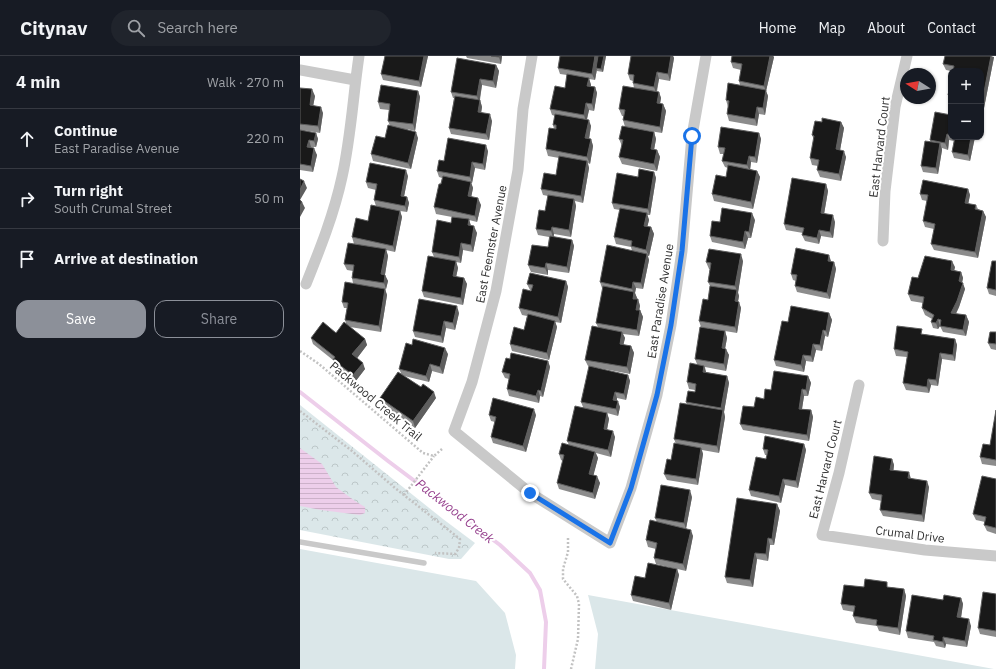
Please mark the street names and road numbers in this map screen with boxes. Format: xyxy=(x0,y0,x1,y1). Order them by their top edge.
street label: East Harvard Court xyxy=(865,96,893,198)
street label: East Feemster Avenue xyxy=(472,183,510,304)
street label: East Paradise Avenue xyxy=(644,242,677,359)
street label: Packwood Creek Trail xyxy=(327,358,425,444)
street label: East Harvard Court xyxy=(805,418,845,520)
street label: Crumal Drive xyxy=(875,522,946,546)

